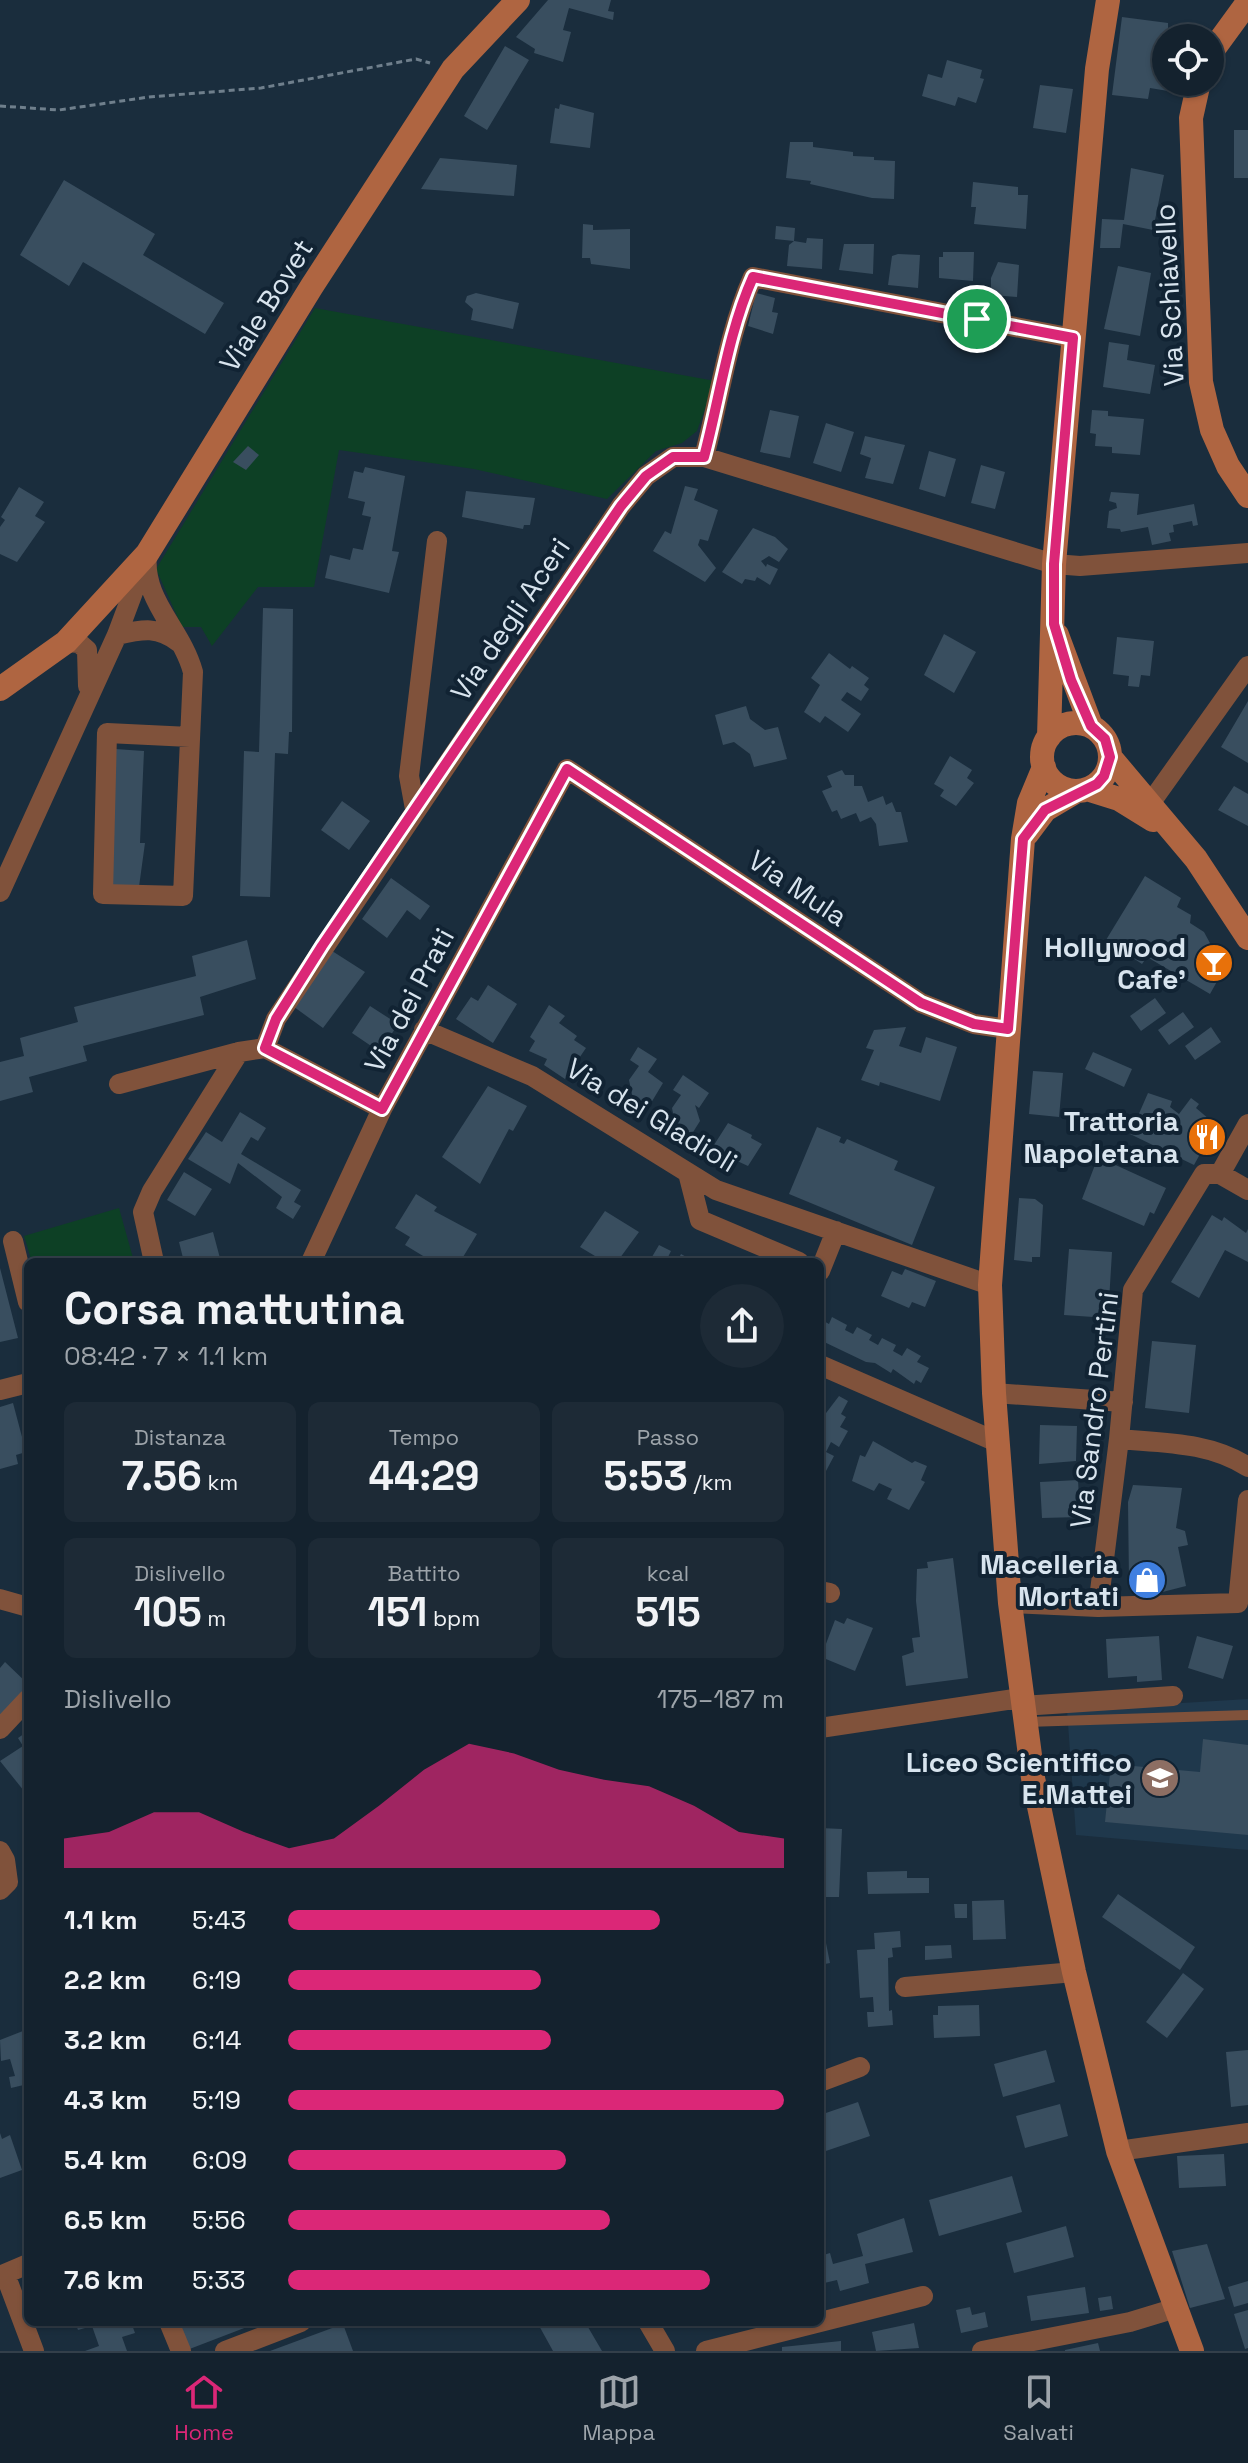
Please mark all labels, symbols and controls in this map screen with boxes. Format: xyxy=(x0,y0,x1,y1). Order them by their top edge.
map controls xyxy=(1152,24,1224,96)
button: locate xyxy=(1152,24,1224,96)
street label: Via Schiavello xyxy=(1146,203,1192,387)
street label: Viale Bovet xyxy=(211,232,321,378)
pin xyxy=(943,285,1011,353)
icon: arrive xyxy=(955,297,999,341)
street label: Via degli Aceri xyxy=(442,531,578,707)
street label: Via Mula xyxy=(742,842,854,934)
street label: Via dei Prati xyxy=(356,922,462,1078)
place label: Hollywood Cafe' xyxy=(1044,929,1186,997)
bar icon: Hollywood Cafe' xyxy=(1193,942,1235,984)
street label: Via dei Gladioli xyxy=(560,1050,744,1180)
place label: Trattoria Napoletana xyxy=(1024,1103,1179,1171)
restaurant icon: Trattoria Napoletana xyxy=(1186,1116,1228,1158)
text: Corsa mattutina xyxy=(64,1281,404,1337)
button: share xyxy=(700,1284,784,1368)
street label: Via Sandro Pertini xyxy=(1062,1290,1126,1530)
text: 08:42 · 7 × 1.1 km xyxy=(64,1339,268,1373)
text: Distanza xyxy=(134,1423,226,1451)
text: Tempo xyxy=(389,1423,459,1451)
text: Passo xyxy=(637,1423,699,1451)
text: 7.56 xyxy=(122,1451,202,1502)
text: 44:29 xyxy=(368,1451,480,1502)
text: 5:53 xyxy=(604,1451,688,1502)
text: km xyxy=(202,1468,238,1496)
text: /km xyxy=(688,1468,732,1496)
place label: Macelleria Mortati xyxy=(980,1546,1119,1614)
text: Dislivello xyxy=(134,1559,226,1587)
text: Battito xyxy=(387,1559,461,1587)
text: kcal xyxy=(647,1559,689,1587)
shop icon: Macelleria Mortati xyxy=(1126,1559,1168,1601)
text: 105 xyxy=(134,1587,202,1638)
text: 151 xyxy=(368,1587,427,1638)
text: 515 xyxy=(635,1587,701,1638)
text: m xyxy=(202,1604,226,1632)
text: bpm xyxy=(427,1604,480,1632)
text: Dislivello xyxy=(64,1682,172,1716)
text: 175–187 m xyxy=(657,1682,784,1716)
place label: Liceo Scientifico E.Mattei xyxy=(906,1744,1132,1812)
school or university icon: Liceo Scientifico E.Mattei xyxy=(1139,1757,1181,1799)
text: 1.1 km xyxy=(64,1903,137,1937)
text: 5:43 xyxy=(192,1903,246,1937)
text: 2.2 km xyxy=(64,1963,146,1997)
text: 6:19 xyxy=(192,1963,241,1997)
text: 3.2 km xyxy=(64,2023,146,2057)
text: 6:14 xyxy=(192,2023,242,2057)
text: 4.3 km xyxy=(64,2083,148,2117)
text: 5:19 xyxy=(192,2083,241,2117)
text: 5.4 km xyxy=(64,2143,147,2177)
text: 6:09 xyxy=(192,2143,247,2177)
text: 6.5 km xyxy=(64,2203,147,2237)
text: 5:56 xyxy=(192,2203,246,2237)
text: 7.6 km xyxy=(64,2263,144,2297)
text: 5:33 xyxy=(192,2263,246,2297)
tab: Home xyxy=(174,2370,234,2446)
tab: Mappa xyxy=(582,2370,655,2446)
tab: Salvati xyxy=(1003,2370,1074,2446)

